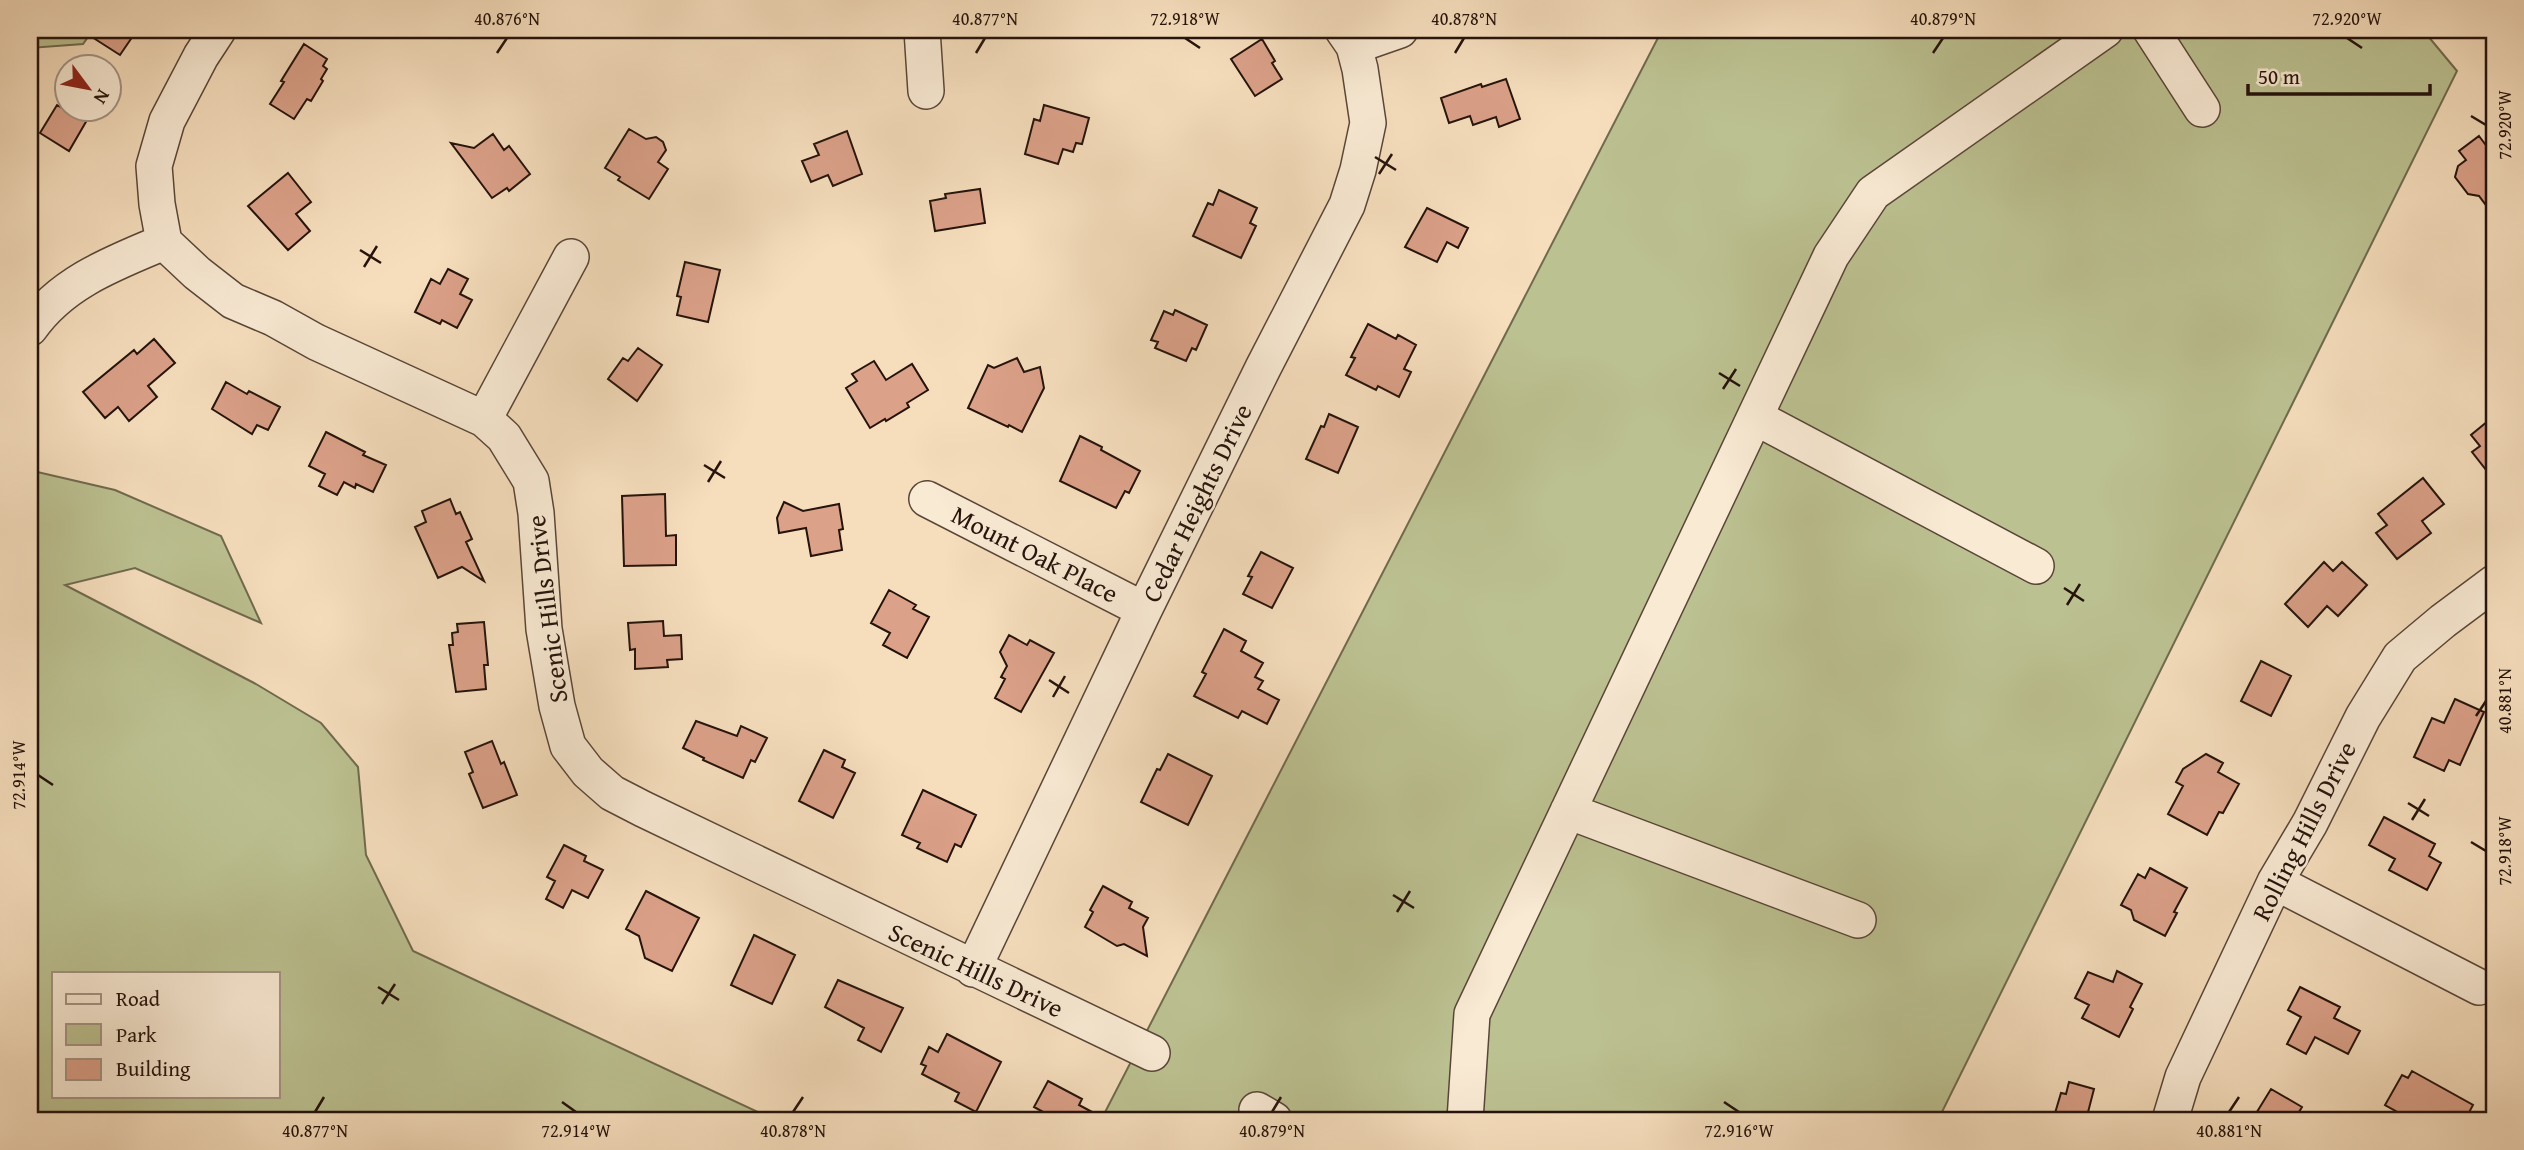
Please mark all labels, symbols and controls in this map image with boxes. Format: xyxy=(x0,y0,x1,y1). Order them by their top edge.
text: 40.876°N xyxy=(474,5,540,32)
text: 40.877°N xyxy=(952,5,1018,32)
text: 72.918°W xyxy=(1150,5,1220,32)
text: 40.878°N xyxy=(1431,5,1497,32)
text: 40.879°N xyxy=(1910,5,1976,32)
text: 72.920°W xyxy=(2312,5,2382,32)
north arrow xyxy=(52,52,122,122)
scale bar xyxy=(2248,52,2430,96)
text: 50 m xyxy=(2258,61,2300,92)
text: N xyxy=(87,84,118,110)
text: 72.920°W xyxy=(2491,90,2518,160)
street label: Cedar Heights Drive xyxy=(1132,397,1262,609)
street label: Mount Oak Place xyxy=(945,495,1125,612)
street label: Scenic Hills Drive xyxy=(516,513,577,705)
text: 40.881°N xyxy=(2491,668,2518,734)
street label: Rolling Hills Drive xyxy=(2241,734,2366,927)
text: 72.914°W xyxy=(5,740,32,810)
text: 72.918°W xyxy=(2491,816,2518,886)
street label: Scenic Hills Drive xyxy=(882,912,1070,1027)
legend xyxy=(52,972,280,1098)
text: Road xyxy=(116,983,161,1014)
text: Park xyxy=(116,1019,157,1050)
text: Building xyxy=(116,1053,191,1084)
text: 40.877°N xyxy=(282,1117,348,1144)
text: 72.914°W xyxy=(541,1117,611,1144)
text: 40.878°N xyxy=(760,1117,826,1144)
text: 40.879°N xyxy=(1239,1117,1305,1144)
text: 72.916°W xyxy=(1704,1117,1774,1144)
text: 40.881°N xyxy=(2196,1117,2262,1144)

